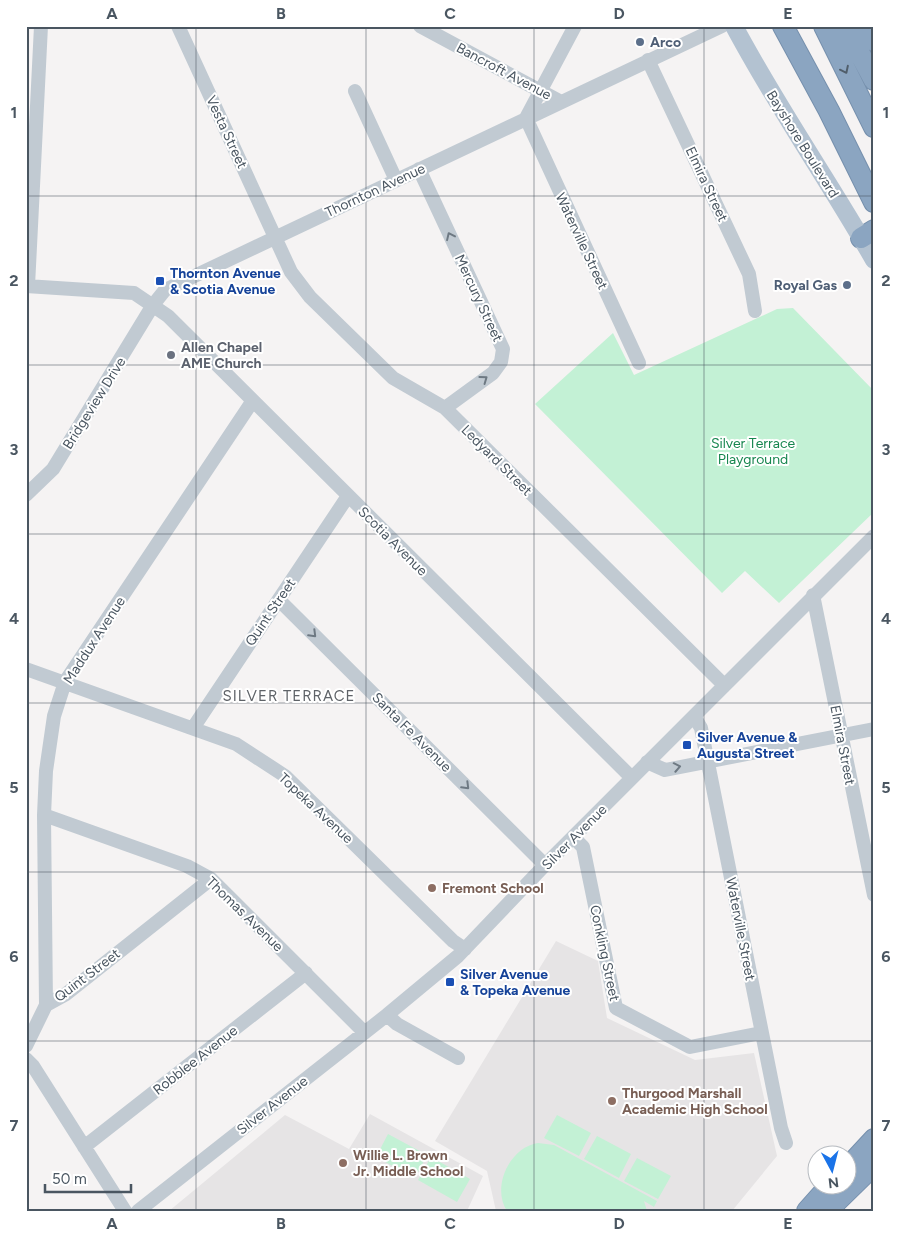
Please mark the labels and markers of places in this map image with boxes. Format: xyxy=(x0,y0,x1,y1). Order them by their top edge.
place label: Arco xyxy=(650,34,681,51)
marker: Arco xyxy=(634,36,646,48)
place label: Thornton Avenue & Scotia Avenue xyxy=(170,265,281,298)
marker: Thornton Avenue & Scotia Avenue xyxy=(154,275,166,287)
place label: Royal Gas xyxy=(774,277,837,294)
marker: Royal Gas xyxy=(841,279,853,291)
place label: Allen Chapel AME Church xyxy=(181,339,262,372)
marker: Allen Chapel AME Church xyxy=(165,349,177,361)
place label: Silver Avenue & Augusta Street xyxy=(697,729,798,762)
marker: Silver Avenue & Augusta Street xyxy=(681,739,693,751)
place label: Fremont School xyxy=(442,880,544,897)
marker: Fremont School xyxy=(426,882,438,894)
place label: Silver Avenue & Topeka Avenue xyxy=(460,966,571,999)
marker: Silver Avenue & Topeka Avenue xyxy=(444,976,456,988)
place label: Thurgood Marshall Academic High School xyxy=(622,1085,768,1118)
marker: Thurgood Marshall Academic High School xyxy=(606,1095,618,1107)
place label: Willie L. Brown Jr. Middle School xyxy=(353,1147,464,1180)
marker: Willie L. Brown Jr. Middle School xyxy=(337,1157,349,1169)

